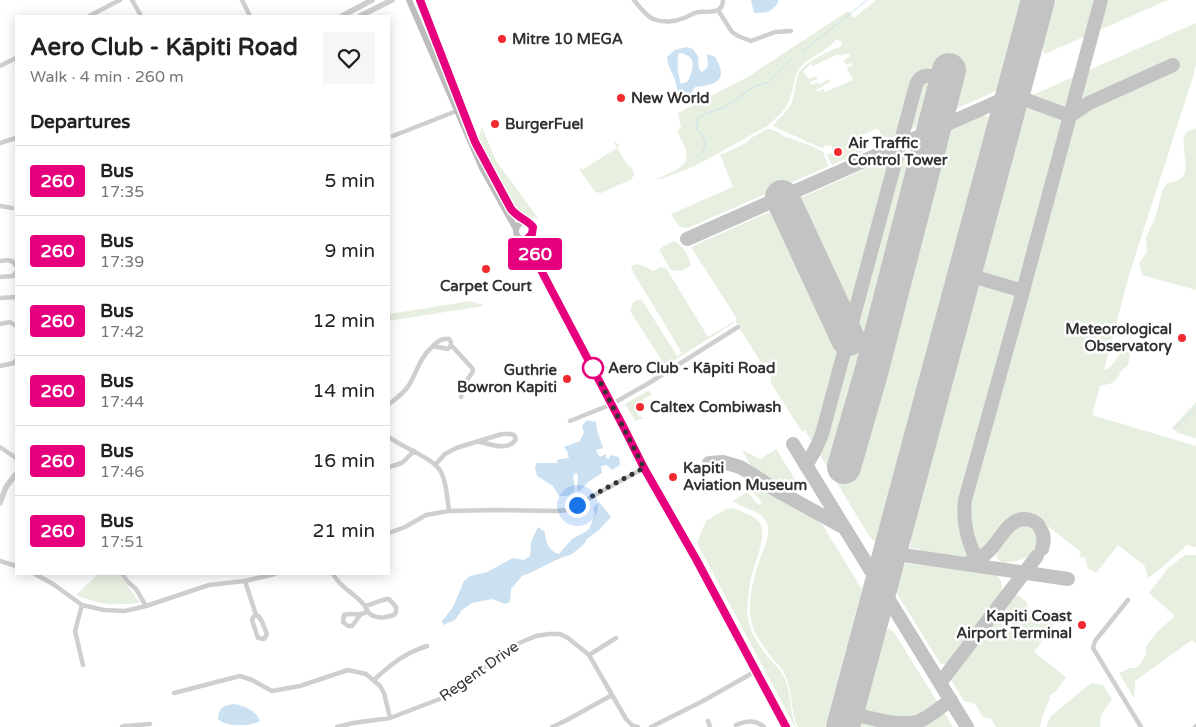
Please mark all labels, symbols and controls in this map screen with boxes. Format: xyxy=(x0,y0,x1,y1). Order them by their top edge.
place label: Mitre 10 MEGA xyxy=(512,30,623,48)
button: heart xyxy=(323,32,375,84)
text: Aero Club - Kāpiti Road xyxy=(30,33,298,62)
marker: Mitre 10 MEGA xyxy=(496,33,508,45)
text: Walk · 4 min · 260 m xyxy=(30,67,184,87)
place label: New World xyxy=(631,89,710,107)
marker: New World xyxy=(615,92,627,104)
text: Departures xyxy=(30,111,130,133)
place label: BurgerFuel xyxy=(505,115,584,134)
marker: BurgerFuel xyxy=(489,118,501,130)
place label: Air Traffic Control Tower xyxy=(848,134,948,169)
marker: Air Traffic Control Tower xyxy=(832,146,844,158)
text: Bus xyxy=(100,160,134,182)
text: 260 xyxy=(41,170,74,192)
text: 5 min xyxy=(324,170,375,192)
text: 17:35 xyxy=(100,182,144,202)
text: Bus xyxy=(100,230,134,252)
line badge: 260 xyxy=(506,238,564,270)
text: 260 xyxy=(41,240,74,262)
text: 9 min xyxy=(324,240,375,262)
text: 260 xyxy=(518,243,552,265)
text: 17:39 xyxy=(100,252,144,272)
marker: Carpet Court xyxy=(480,263,492,275)
place label: Carpet Court xyxy=(440,277,532,296)
text: Bus xyxy=(100,300,134,322)
text: 260 xyxy=(41,310,74,332)
text: 12 min xyxy=(312,310,375,332)
place label: Meteorological Observatory xyxy=(1065,320,1172,356)
text: 17:42 xyxy=(100,322,144,342)
marker: Meteorological Observatory xyxy=(1176,332,1188,344)
marker: Aero Club - Kāpiti Road xyxy=(582,357,604,379)
place label: Aero Club - Kāpiti Road xyxy=(608,359,775,378)
place label: Guthrie Bowron Kapiti xyxy=(457,361,558,397)
text: Bus xyxy=(100,370,134,392)
marker: Guthrie Bowron Kapiti xyxy=(561,373,573,385)
text: 260 xyxy=(41,380,74,402)
text: 14 min xyxy=(312,380,375,402)
text: 17:44 xyxy=(100,392,144,412)
place label: Caltex Combiwash xyxy=(650,398,781,416)
marker: Caltex Combiwash xyxy=(634,401,646,413)
text: Bus xyxy=(100,440,134,462)
text: 260 xyxy=(41,450,74,472)
text: 16 min xyxy=(312,450,375,472)
place label: Kapiti Aviation Museum xyxy=(683,459,807,494)
text: 17:46 xyxy=(100,462,144,482)
marker: Kapiti Aviation Museum xyxy=(667,471,679,483)
your location xyxy=(565,493,590,518)
text: Bus xyxy=(100,510,134,532)
text: 260 xyxy=(41,520,74,542)
text: 21 min xyxy=(312,520,375,542)
text: 17:51 xyxy=(100,532,144,552)
place label: Kapiti Coast Airport Terminal xyxy=(956,607,1072,643)
marker: Kapiti Coast Airport Terminal xyxy=(1076,619,1088,631)
street label: Regent Drive xyxy=(436,637,522,705)

